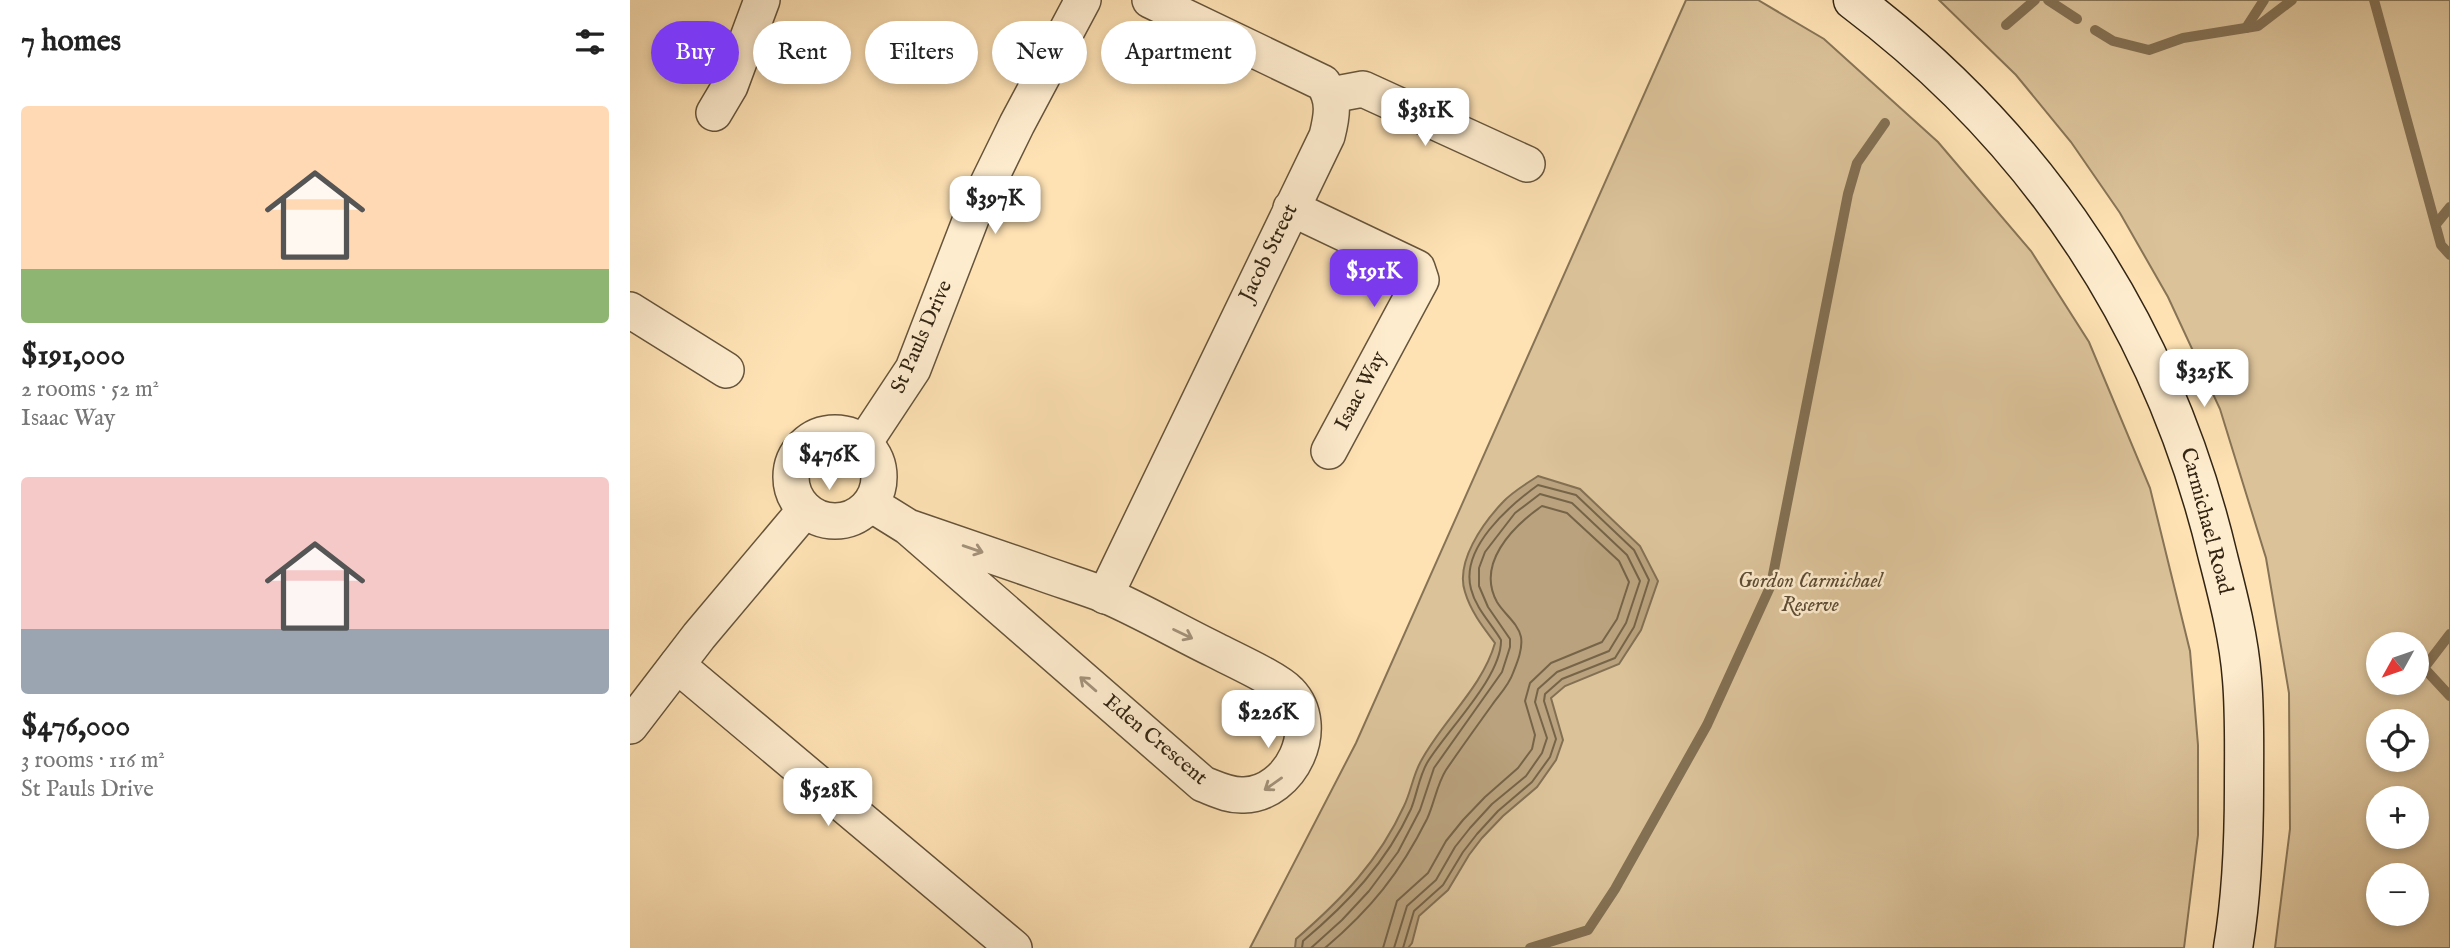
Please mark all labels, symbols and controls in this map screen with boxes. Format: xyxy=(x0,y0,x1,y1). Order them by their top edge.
chip: Buy xyxy=(651,21,739,84)
chip: Rent xyxy=(753,21,851,84)
chip: Filters xyxy=(865,21,978,84)
chip: New xyxy=(992,21,1087,84)
chip: Apartment xyxy=(1101,21,1256,84)
text: 7 homes xyxy=(21,23,121,61)
icon: filters xyxy=(571,23,609,61)
pin: $381K xyxy=(1376,88,1474,148)
text: $381K xyxy=(1397,96,1453,125)
icon: home xyxy=(252,152,378,278)
pin: $397K xyxy=(946,176,1044,236)
text: $397K xyxy=(966,184,1024,213)
street label: Jacob Street xyxy=(1233,200,1304,308)
pin: $191K xyxy=(1325,250,1423,309)
text: $191K xyxy=(1346,257,1402,286)
street label: St Pauls Drive xyxy=(885,276,959,398)
text: $191,000 xyxy=(21,337,125,375)
street label: Isaac Way xyxy=(1329,346,1393,435)
pin: $325K xyxy=(2155,350,2253,409)
text: $325K xyxy=(2175,357,2233,386)
text: 2 rooms · 52 m² xyxy=(21,375,159,404)
text: Isaac Way xyxy=(21,404,115,433)
pin: $476K xyxy=(780,433,878,492)
text: $476K xyxy=(799,440,859,469)
street label: Carmichael Road xyxy=(2174,445,2239,598)
icon: home xyxy=(252,523,378,649)
one-way arrow xyxy=(961,544,983,556)
park label: Gordon Carmichael Reserve xyxy=(1738,568,1884,619)
one-way arrow xyxy=(1172,628,1193,642)
north arrow xyxy=(2366,632,2429,695)
map controls xyxy=(2366,632,2429,926)
one-way arrow xyxy=(1079,676,1097,692)
street label: Eden Crescent xyxy=(1097,689,1213,791)
pin: $226K xyxy=(1219,690,1317,750)
text: $226K xyxy=(1238,698,1298,727)
text: $476,000 xyxy=(21,708,130,746)
button: locate xyxy=(2366,709,2429,772)
text: 3 rooms · 116 m² xyxy=(21,746,165,775)
pin: $528K xyxy=(779,768,877,828)
text: St Pauls Drive xyxy=(21,775,154,804)
text: $528K xyxy=(799,776,857,805)
one-way arrow xyxy=(1264,776,1283,791)
button: + xyxy=(2366,786,2429,849)
button: − xyxy=(2366,863,2429,926)

